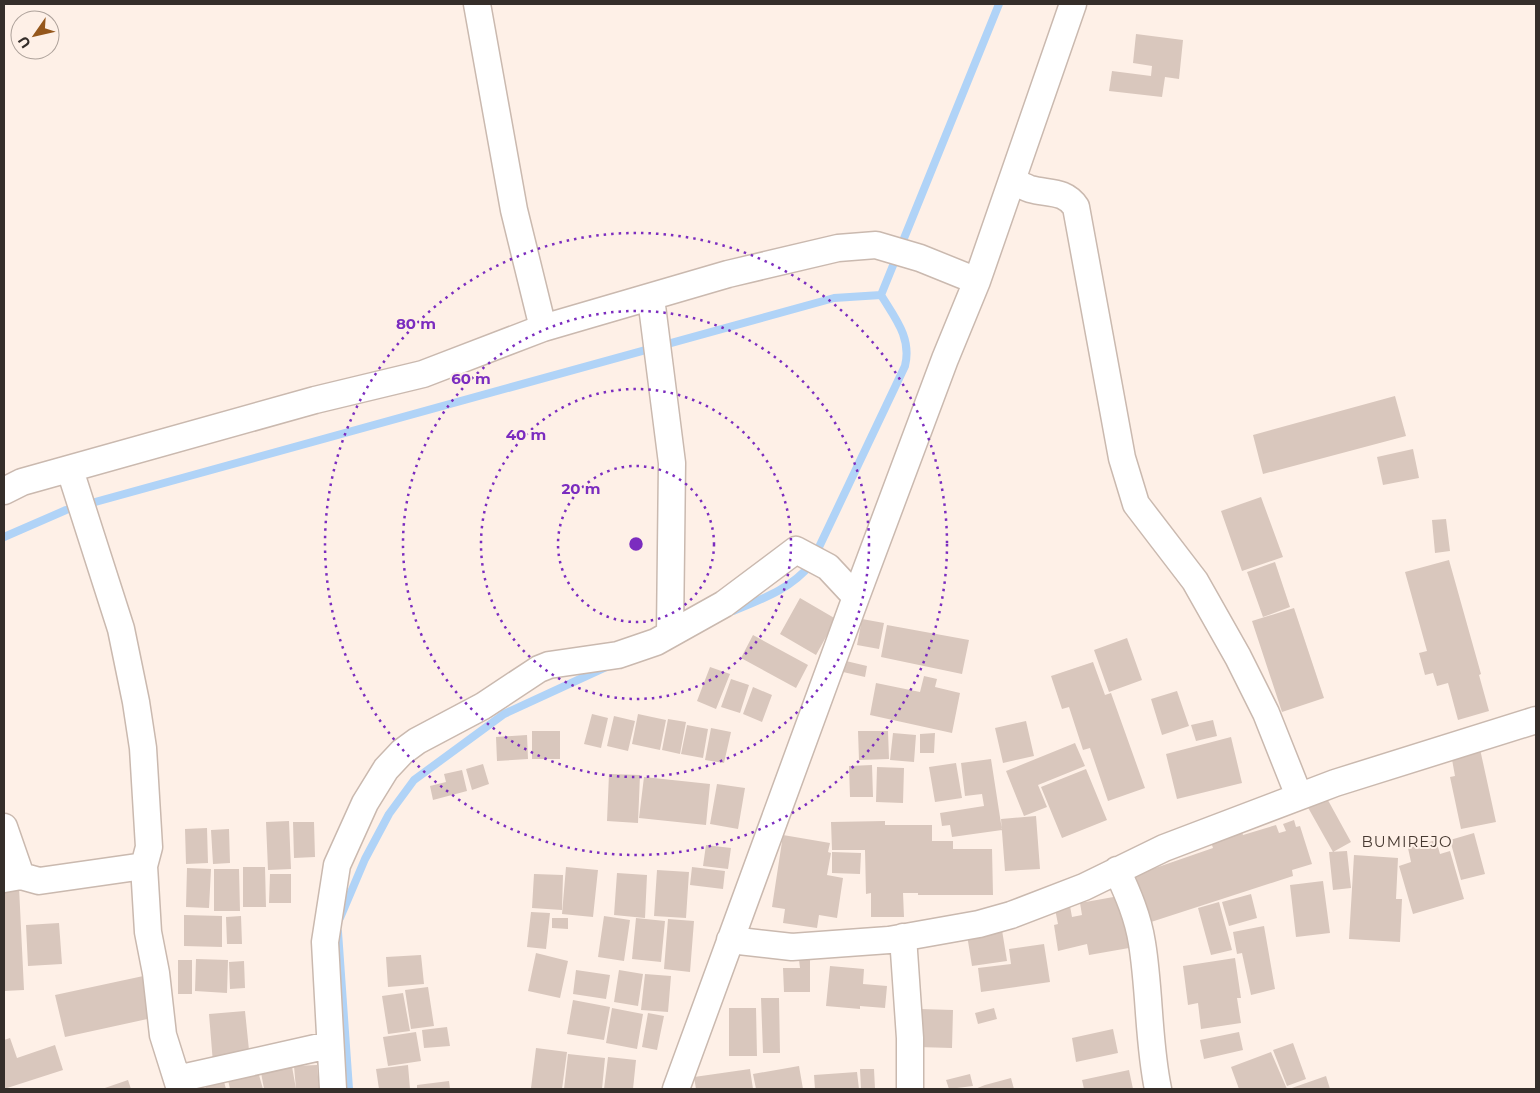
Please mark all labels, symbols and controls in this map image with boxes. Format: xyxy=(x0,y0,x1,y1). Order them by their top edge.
north arrow xyxy=(10,10,60,60)
text: U xyxy=(14,33,35,52)
text: 80 m xyxy=(396,314,436,333)
text: 60 m xyxy=(451,369,491,388)
text: 40 m xyxy=(506,425,546,444)
text: 20 m xyxy=(561,479,601,498)
centre of rings xyxy=(627,535,645,553)
district label: BUMIREJO xyxy=(1361,832,1453,851)

